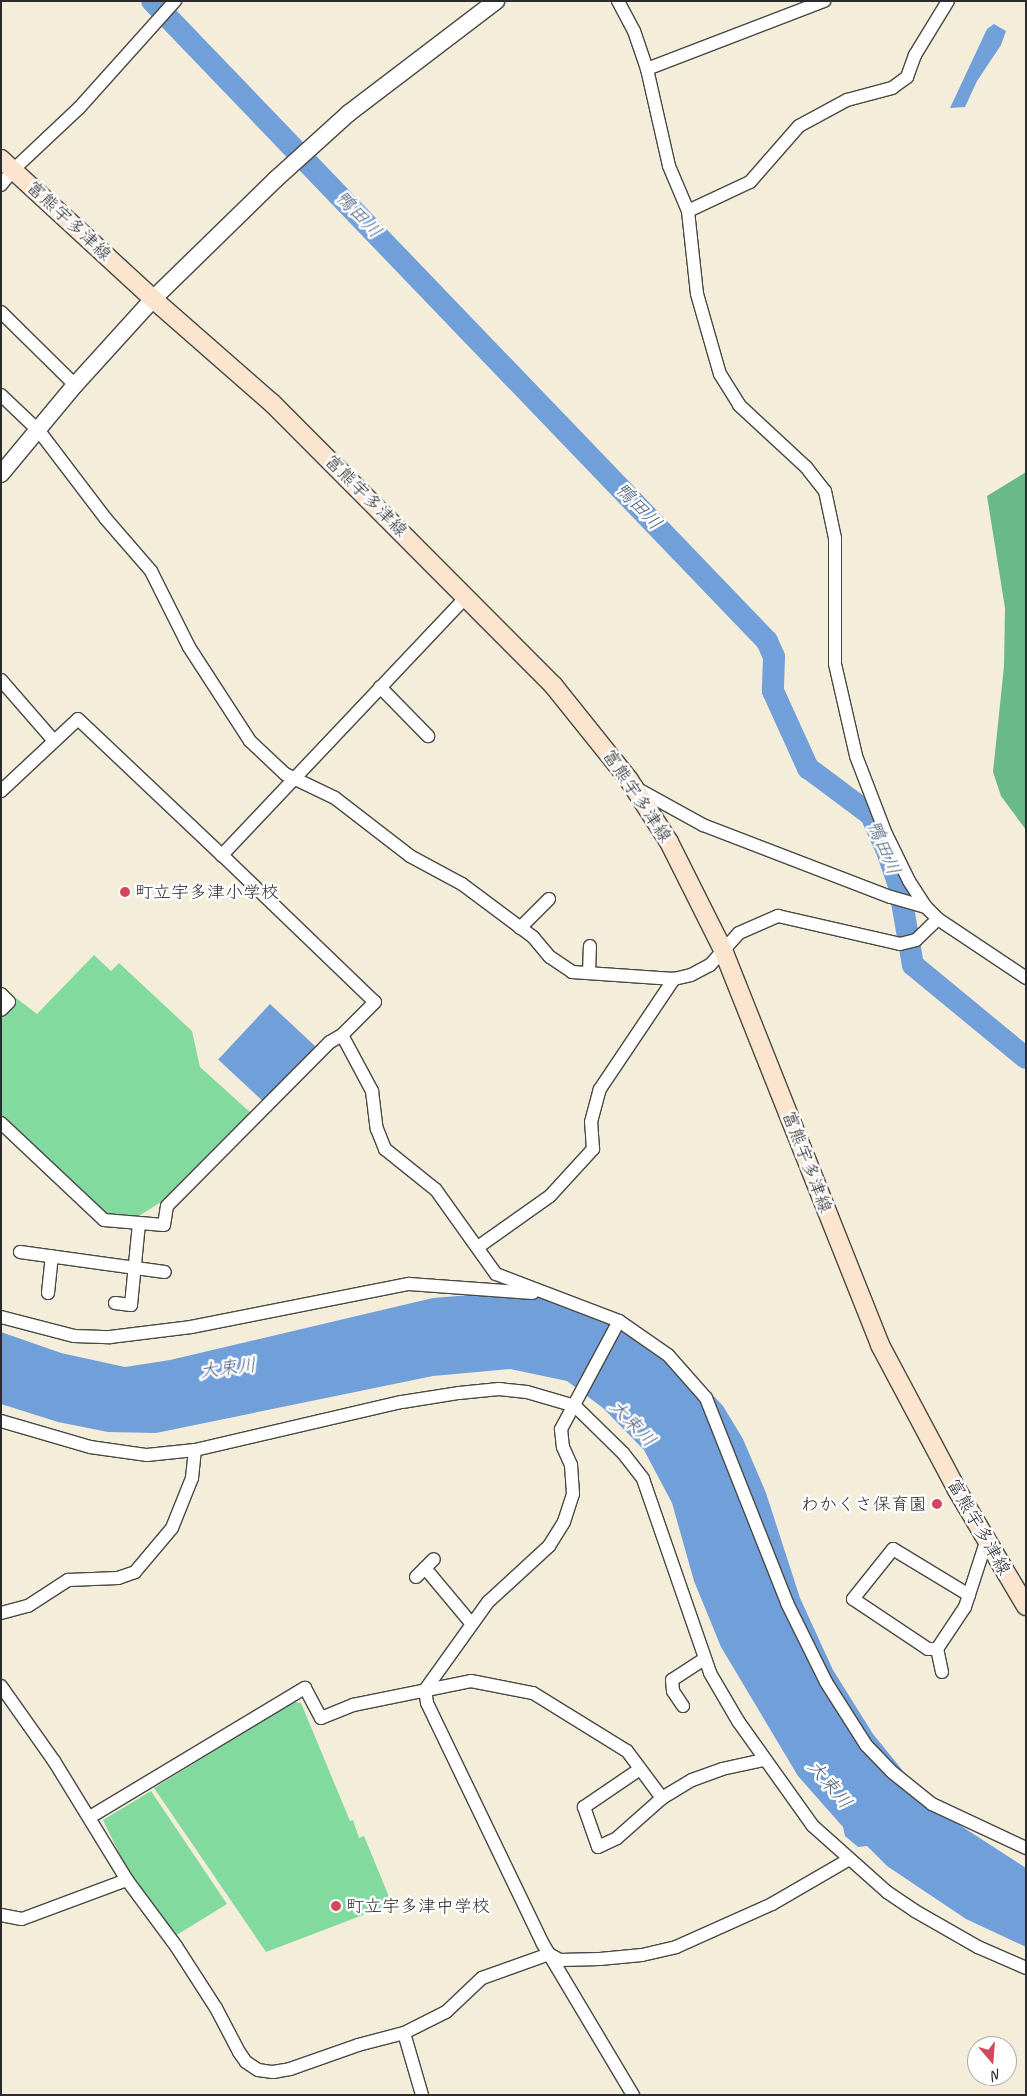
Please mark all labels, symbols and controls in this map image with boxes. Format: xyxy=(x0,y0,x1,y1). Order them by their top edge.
street label: 富熊宇多津線 xyxy=(22,176,116,266)
water label: 鴨田川 xyxy=(330,187,386,243)
street label: 富熊宇多津線 xyxy=(320,450,412,542)
water label: 鴨田川 xyxy=(610,479,666,535)
street label: 富熊宇多津線 xyxy=(598,745,676,847)
water label: 鴨田川 xyxy=(861,817,905,879)
place label: 町立宇多津小学校 xyxy=(135,881,279,903)
marker: 町立宇多津小学校 xyxy=(119,886,131,898)
street label: 富熊宇多津線 xyxy=(778,1108,836,1216)
water label: 大束川 xyxy=(198,1354,258,1384)
water label: 大束川 xyxy=(604,1396,660,1452)
street label: 富熊宇多津線 xyxy=(943,1475,1015,1579)
place label: わかくさ保育園 xyxy=(801,1493,927,1515)
marker: わかくさ保育園 xyxy=(931,1498,943,1510)
water label: 大束川 xyxy=(802,1756,856,1814)
place label: 町立宇多津中学校 xyxy=(346,1895,490,1917)
marker: 町立宇多津中学校 xyxy=(330,1900,342,1912)
north arrow xyxy=(967,2036,1017,2086)
text: N xyxy=(990,2065,1003,2084)

